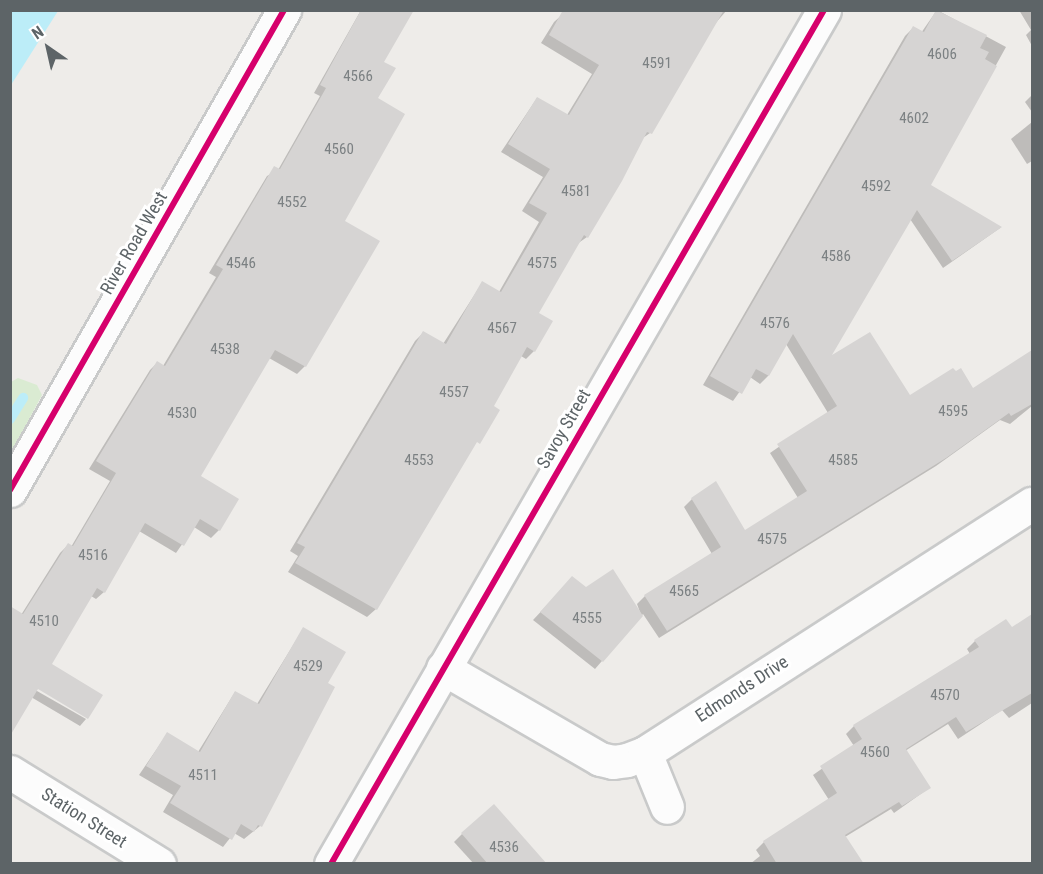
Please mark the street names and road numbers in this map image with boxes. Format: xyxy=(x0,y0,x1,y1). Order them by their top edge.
street label: River Road West xyxy=(96,188,172,298)
street label: Savoy Street xyxy=(533,385,595,473)
street label: Edmonds Drive xyxy=(692,651,792,727)
street label: Station Street xyxy=(37,783,131,853)

